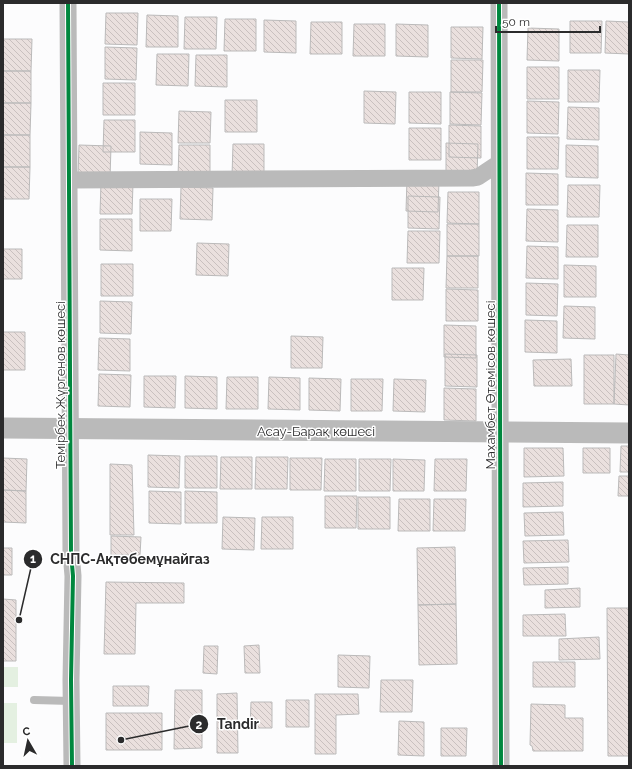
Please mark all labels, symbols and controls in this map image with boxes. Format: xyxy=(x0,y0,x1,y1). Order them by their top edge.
scale bar xyxy=(496,8,600,34)
text: 50 m xyxy=(502,15,530,29)
street label: Темірбек Жүргенов көшесі xyxy=(53,301,68,469)
street label: Махамбет Өтемісов көшесі xyxy=(483,301,498,469)
street label: Асау-Барақ көшесі xyxy=(257,424,375,439)
callout: СНПС-Ақтөбемұнайгаз xyxy=(23,546,218,572)
text: СНПС-Ақтөбемұнайгаз xyxy=(50,551,210,567)
text: 1 xyxy=(30,552,36,566)
callout: Tandir xyxy=(189,711,266,737)
text: Tandir xyxy=(217,716,260,732)
text: 2 xyxy=(196,718,203,732)
north arrow xyxy=(8,721,48,761)
text: С xyxy=(22,725,32,739)

